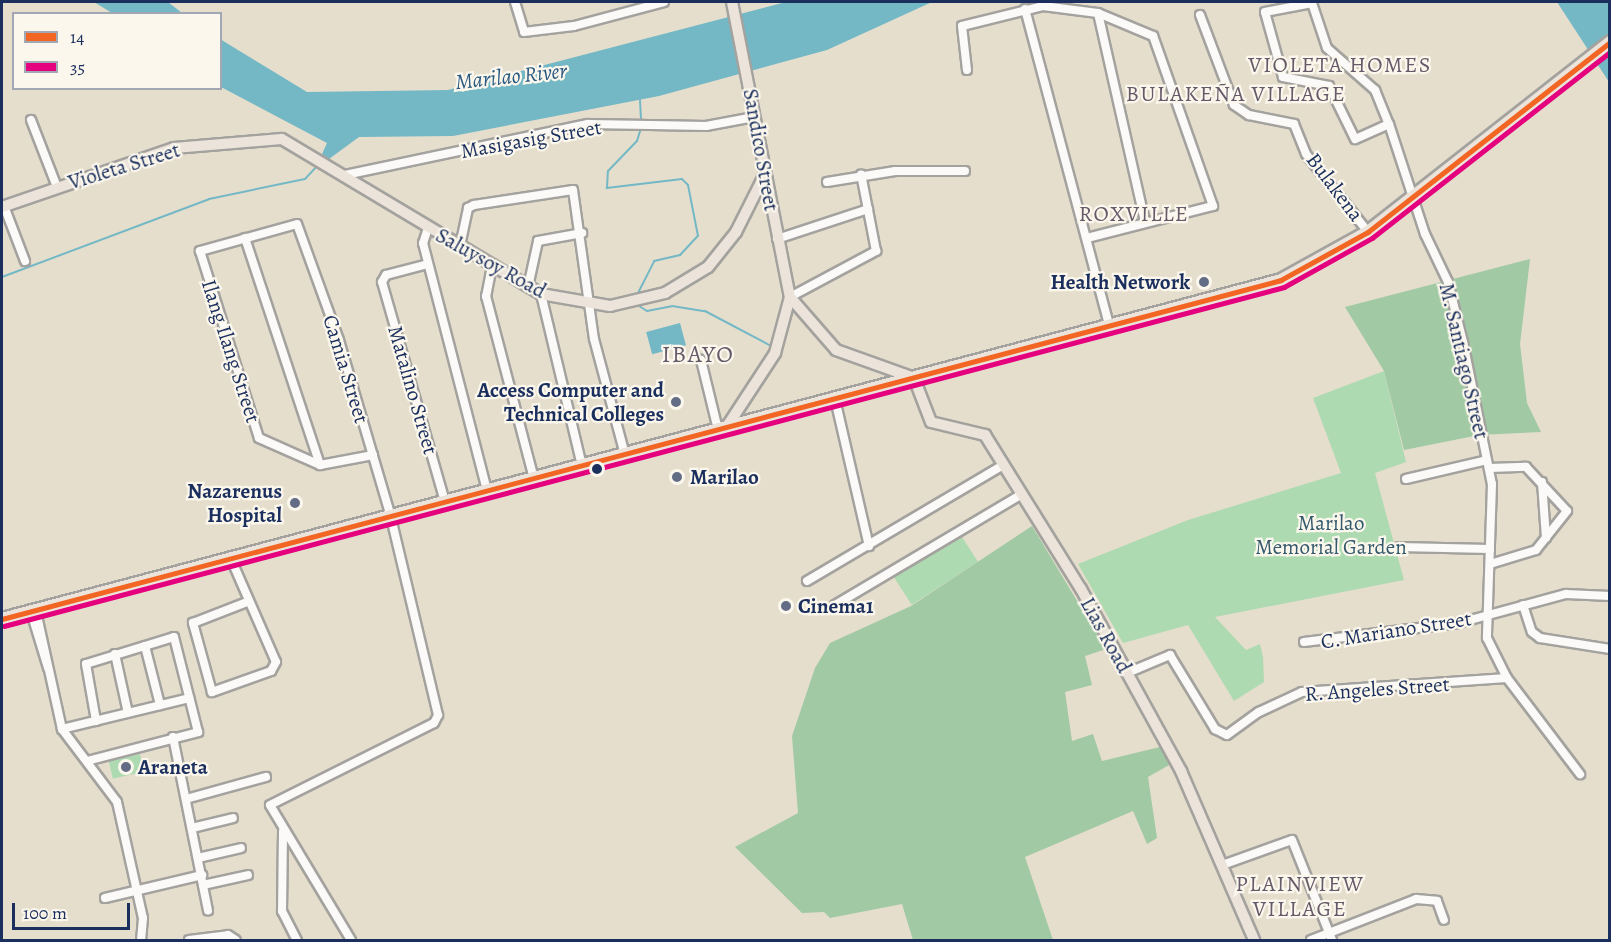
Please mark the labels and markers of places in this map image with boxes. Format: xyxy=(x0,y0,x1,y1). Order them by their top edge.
place label: Health Network xyxy=(1050,269,1190,295)
marker: Health Network xyxy=(1195,273,1213,291)
place label: Access Computer and Technical Colleges xyxy=(477,377,664,427)
marker: Access Computer and Technical Colleges xyxy=(669,395,683,409)
unlabelled marker xyxy=(591,463,603,475)
place label: Marilao xyxy=(690,464,759,490)
marker: Marilao xyxy=(668,468,686,486)
place label: Nazarenus Hospital xyxy=(187,478,282,528)
marker: Nazarenus Hospital xyxy=(286,494,304,512)
place label: Cinema1 xyxy=(798,593,874,619)
marker: Cinema1 xyxy=(779,599,793,613)
place label: Araneta xyxy=(138,754,208,780)
marker: Araneta xyxy=(119,760,133,774)

